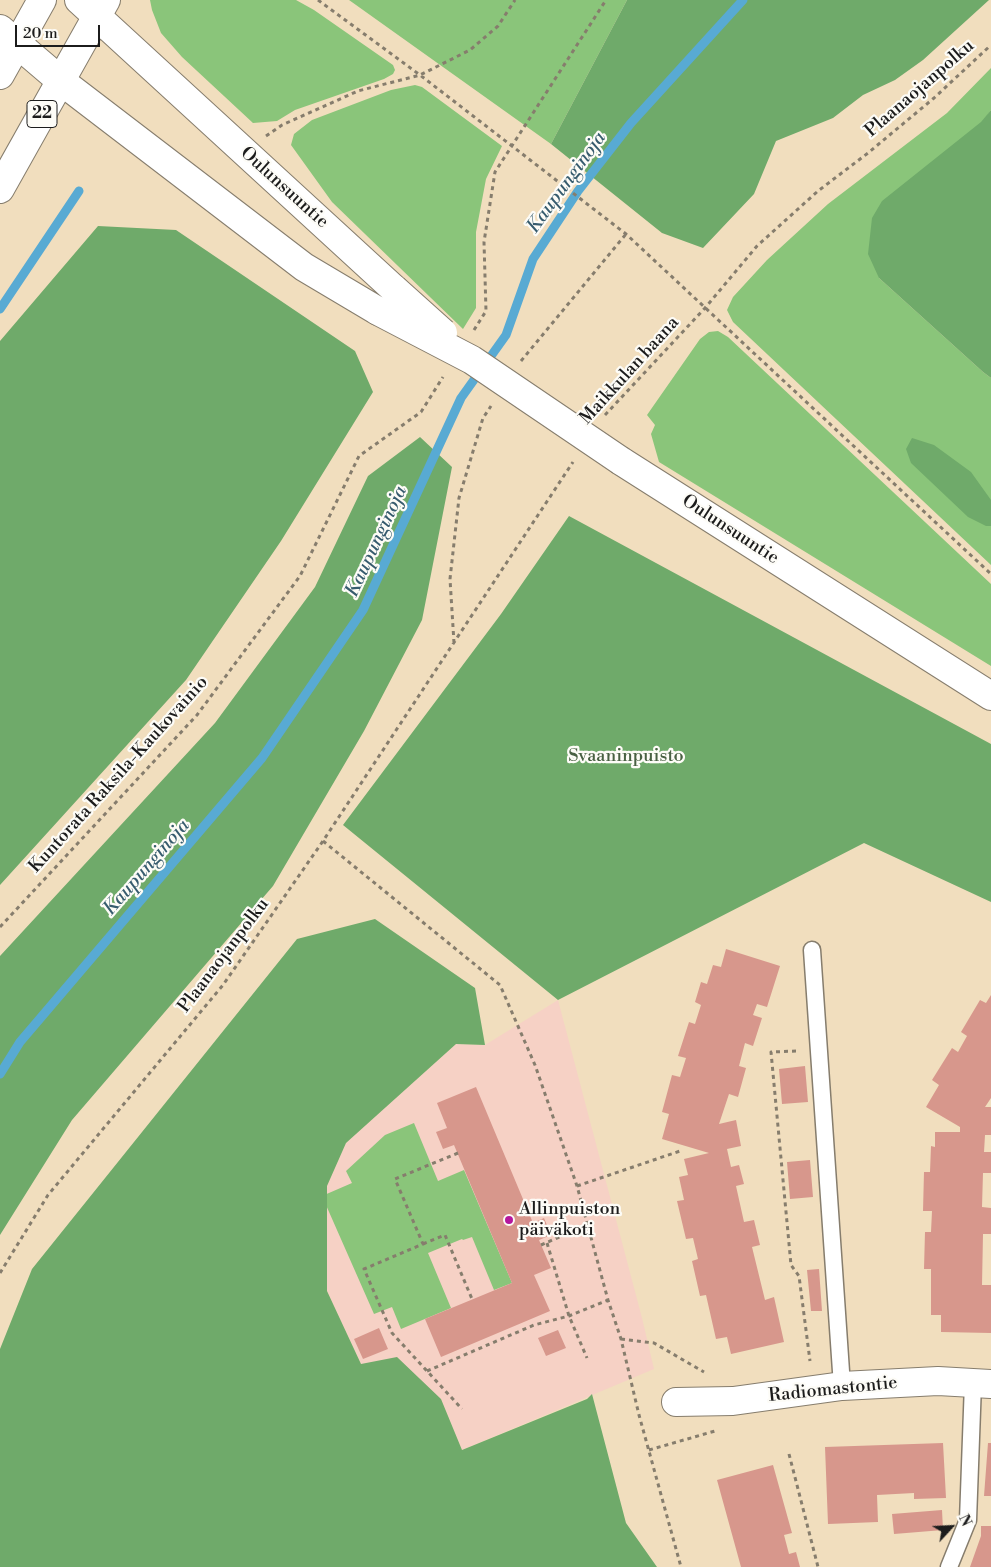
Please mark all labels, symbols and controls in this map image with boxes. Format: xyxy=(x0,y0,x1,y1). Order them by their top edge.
scale bar xyxy=(18,15,102,47)
text: 20 m xyxy=(23,24,58,43)
street label: Plaanaojanpolku xyxy=(861,36,979,142)
road number: 22 xyxy=(27,100,57,128)
water label: Kaupunginoja xyxy=(523,128,611,238)
street label: Oulunsuuntie xyxy=(235,143,333,233)
street label: Maikkulan baana xyxy=(576,313,684,429)
water label: Kaupunginoja xyxy=(341,483,413,601)
street label: Oulunsuuntie xyxy=(677,491,783,569)
street label: Kuntorata Raksila-Kaukovainio xyxy=(25,672,213,878)
park label: Svaaninpuisto xyxy=(568,746,684,768)
water label: Kaupunginoja xyxy=(99,815,195,921)
street label: Plaanaojanpolku xyxy=(174,895,274,1017)
place label: Allinpuiston päiväkoti xyxy=(519,1199,620,1242)
marker: Allinpuiston päiväkoti xyxy=(503,1214,515,1226)
street label: Radiomastontie xyxy=(767,1372,899,1408)
north arrow xyxy=(926,1502,976,1552)
text: N xyxy=(954,1512,975,1529)

